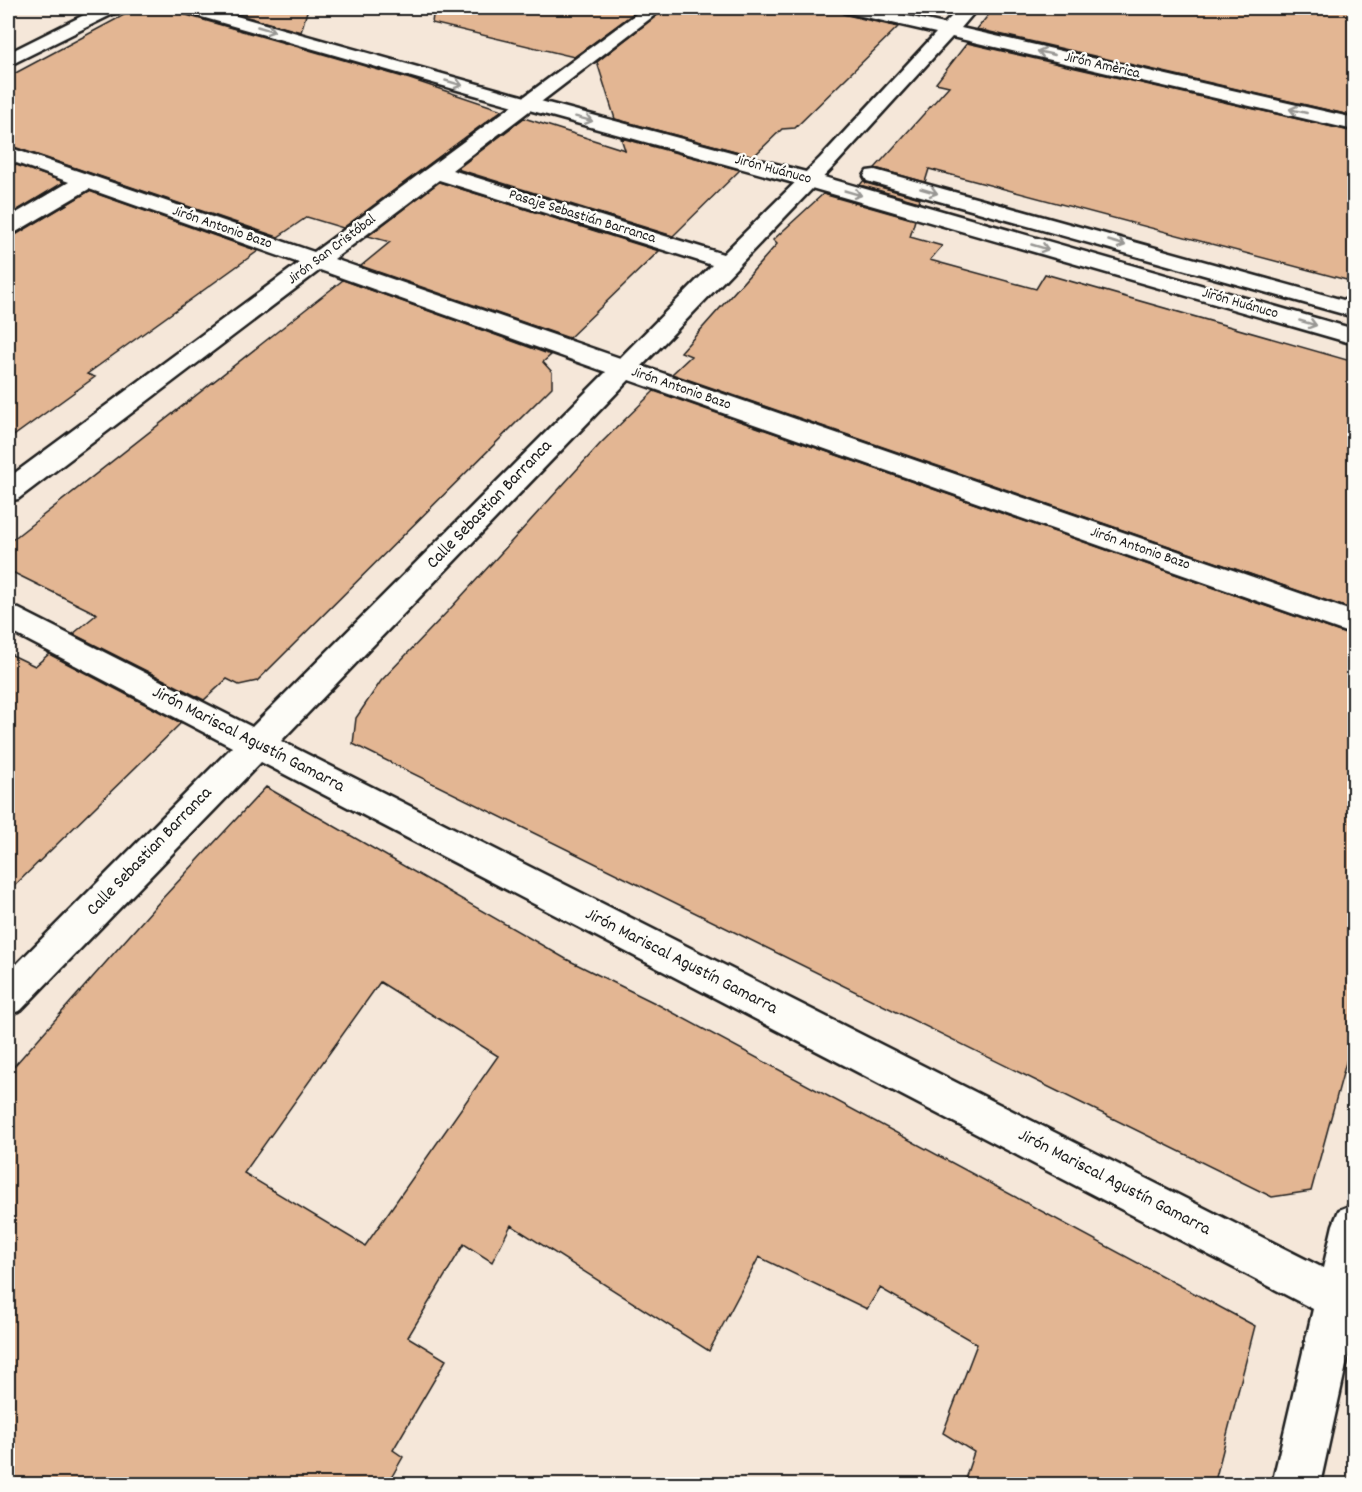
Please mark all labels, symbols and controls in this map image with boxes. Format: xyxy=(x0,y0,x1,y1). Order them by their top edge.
one-way arrow xyxy=(256,24,275,36)
one-way arrow xyxy=(1037,47,1056,58)
street label: Jirón Amèrica xyxy=(1062,47,1143,86)
one-way arrow xyxy=(444,78,463,89)
one-way arrow xyxy=(1288,105,1307,117)
one-way arrow xyxy=(574,114,593,125)
street label: Jirón Huánuco xyxy=(732,149,814,191)
street label: Pasaje Sebastián Barranca xyxy=(506,184,659,250)
one-way arrow xyxy=(920,186,939,197)
one-way arrow xyxy=(843,188,862,199)
street label: Jirón Antonio Bazo xyxy=(169,201,275,256)
street label: Jirón San Cristóbal xyxy=(283,209,381,291)
one-way arrow xyxy=(1107,238,1126,250)
one-way arrow xyxy=(1030,241,1049,253)
street label: Jirón Huánuco xyxy=(1199,283,1281,325)
one-way arrow xyxy=(1298,318,1317,330)
street label: Jirón Antonio Bazo xyxy=(628,362,734,417)
street label: Calle Sebastian Barranca xyxy=(422,434,559,575)
street label: Jirón Antonio Bazo xyxy=(1087,522,1193,577)
street label: Jirón Mariscal Agustín Gamarra xyxy=(147,680,349,800)
street label: Calle Sebastian Barranca xyxy=(82,781,219,922)
street label: Jirón Mariscal Agustín Gamarra xyxy=(580,902,782,1022)
street label: Jirón Mariscal Agustín Gamarra xyxy=(1013,1123,1215,1243)

